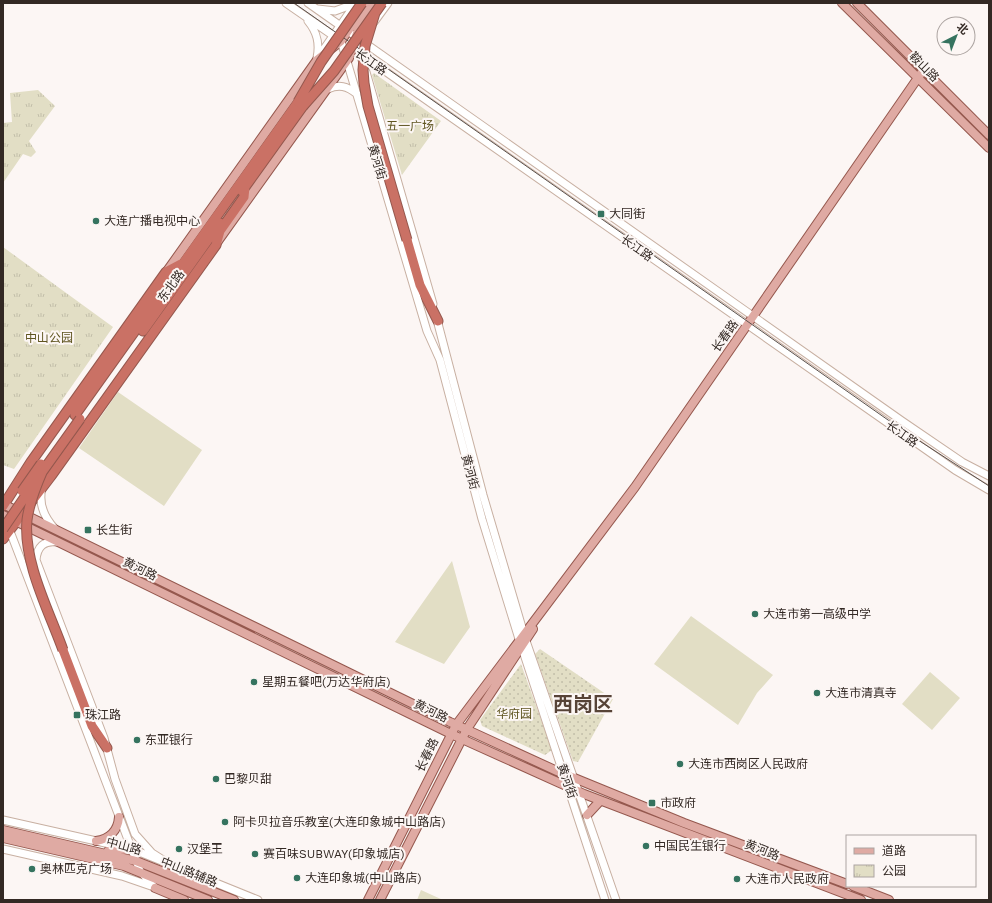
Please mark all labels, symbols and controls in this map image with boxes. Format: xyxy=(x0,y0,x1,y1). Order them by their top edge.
north arrow xyxy=(936,16,976,56)
text: 北 xyxy=(954,20,971,37)
street label: 长江路 xyxy=(352,46,390,78)
street label: 鞍山路 xyxy=(906,49,942,85)
park label: 五一广场 xyxy=(386,119,434,133)
street label: 黄河街 xyxy=(365,143,389,181)
place label: 大同街 xyxy=(609,207,645,221)
marker: 大同街 xyxy=(596,209,606,219)
place label: 大连广播电视中心 xyxy=(104,214,200,228)
marker: 大连广播电视中心 xyxy=(91,216,101,226)
street label: 长江路 xyxy=(618,232,656,264)
street label: 东北路 xyxy=(155,267,187,305)
street label: 长春路 xyxy=(709,317,741,355)
park label: 中山公园 xyxy=(25,331,73,345)
street label: 长江路 xyxy=(883,418,921,450)
street label: 黄河街 xyxy=(459,453,481,491)
place label: 长生街 xyxy=(96,523,132,537)
marker: 长生街 xyxy=(83,525,93,535)
street label: 黄河路 xyxy=(121,555,159,583)
place label: 大连市第一高级中学 xyxy=(763,607,871,621)
marker: 大连市第一高级中学 xyxy=(750,609,760,619)
place label: 星期五餐吧(万达华府店) xyxy=(262,675,390,689)
marker: 星期五餐吧(万达华府店) xyxy=(249,677,259,687)
place label: 大连市清真寺 xyxy=(825,686,897,700)
marker: 大连市清真寺 xyxy=(812,688,822,698)
district label: 西岗区 xyxy=(553,692,613,716)
street label: 黄河路 xyxy=(412,697,450,725)
park label: 华府园 xyxy=(496,707,532,721)
place label: 珠江路 xyxy=(85,708,121,722)
marker: 珠江路 xyxy=(72,710,82,720)
place label: 东亚银行 xyxy=(145,733,193,747)
marker: 东亚银行 xyxy=(132,735,142,745)
street label: 长春路 xyxy=(413,736,441,774)
place label: 大连市西岗区人民政府 xyxy=(688,757,808,771)
marker: 大连市西岗区人民政府 xyxy=(675,759,685,769)
street label: 黄河街 xyxy=(555,762,579,800)
place label: 巴黎贝甜 xyxy=(224,772,272,786)
marker: 巴黎贝甜 xyxy=(211,774,221,784)
place label: 市政府 xyxy=(660,796,696,810)
marker: 市政府 xyxy=(647,798,657,808)
place label: 阿卡贝拉音乐教室(大连印象城中山路店) xyxy=(233,815,445,829)
marker: 阿卡贝拉音乐教室(大连印象城中山路店) xyxy=(220,817,230,827)
street label: 中山路 xyxy=(105,835,143,857)
legend xyxy=(846,835,976,887)
street label: 黄河路 xyxy=(743,837,781,863)
place label: 中国民生银行 xyxy=(654,839,726,853)
marker: 中国民生银行 xyxy=(641,841,651,851)
place label: 汉堡王 xyxy=(187,842,223,856)
marker: 汉堡王 xyxy=(174,844,184,854)
text: 道路 xyxy=(882,844,906,858)
place label: 赛百味SUBWAY(印象城店) xyxy=(263,847,404,861)
marker: 赛百味SUBWAY(印象城店) xyxy=(250,849,260,859)
street label: 中山路辅路 xyxy=(159,854,219,890)
place label: 奥林匹克广场 xyxy=(40,862,112,876)
marker: 奥林匹克广场 xyxy=(27,864,37,874)
text: 公园 xyxy=(882,864,906,878)
place label: 大连印象城(中山路店) xyxy=(305,871,421,885)
place label: 大连市人民政府 xyxy=(745,872,829,886)
marker: 大连印象城(中山路店) xyxy=(292,873,302,883)
marker: 大连市人民政府 xyxy=(732,874,742,884)

